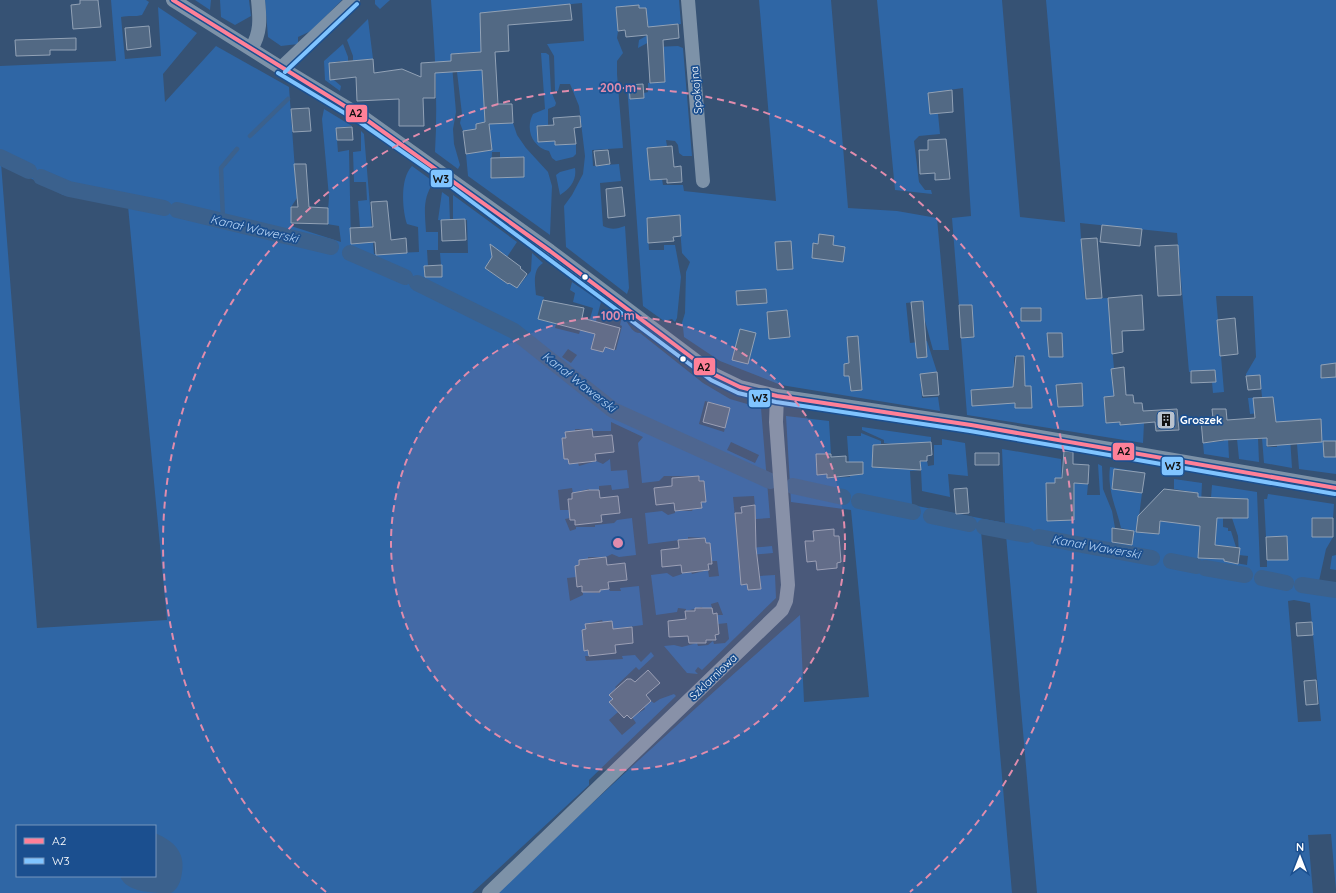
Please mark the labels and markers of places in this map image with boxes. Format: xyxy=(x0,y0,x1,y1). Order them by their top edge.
unlabelled marker xyxy=(580,272,590,282)
unlabelled marker xyxy=(678,354,688,364)
building icon: Groszek xyxy=(1155,409,1177,431)
place label: Groszek xyxy=(1180,413,1222,427)
centre of rings xyxy=(611,536,625,550)

